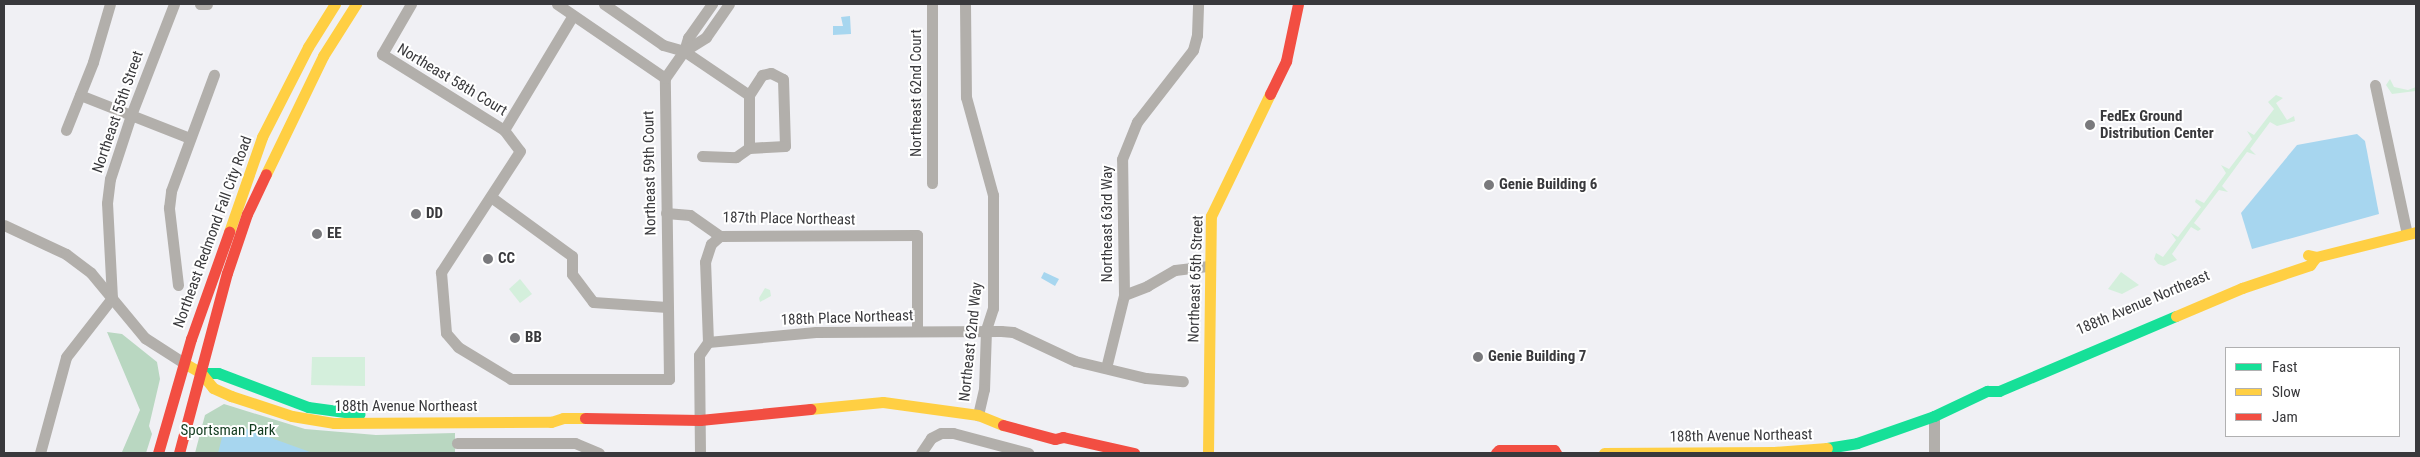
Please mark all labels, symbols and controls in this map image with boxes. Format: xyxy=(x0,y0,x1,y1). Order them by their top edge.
street label: Northeast 62nd Court xyxy=(908,29,926,157)
street label: Northeast 58th Court xyxy=(394,40,510,120)
street label: Northeast 55th Street xyxy=(89,49,147,175)
place label: FedEx Ground Distribution Center xyxy=(2100,107,2214,142)
street label: Northeast 59th Court xyxy=(640,110,660,236)
marker: FedEx Ground Distribution Center xyxy=(2084,119,2096,131)
street label: Northeast Redmond Fall City Road xyxy=(170,134,256,330)
street label: Northeast 63rd Way xyxy=(1099,165,1117,283)
place label: Genie Building 6 xyxy=(1499,176,1597,194)
marker: Genie Building 6 xyxy=(1483,179,1495,191)
place label: DD xyxy=(426,205,443,223)
marker: DD xyxy=(410,208,422,220)
street label: 187th Place Northeast xyxy=(723,209,855,229)
street label: Northeast 65th Street xyxy=(1185,215,1207,343)
place label: EE xyxy=(327,225,342,243)
marker: EE xyxy=(311,228,323,240)
place label: CC xyxy=(498,250,515,268)
marker: CC xyxy=(482,253,494,265)
street label: 188th Avenue Northeast xyxy=(2074,267,2212,339)
street label: Northeast 62nd Way xyxy=(956,281,986,403)
street label: 188th Place Northeast xyxy=(780,307,914,329)
place label: BB xyxy=(525,329,542,347)
marker: BB xyxy=(509,332,521,344)
legend xyxy=(2225,347,2400,437)
place label: Genie Building 7 xyxy=(1488,348,1586,366)
marker: Genie Building 7 xyxy=(1472,351,1484,363)
text: Fast xyxy=(2272,358,2297,376)
text: Slow xyxy=(2272,383,2301,401)
street label: 188th Avenue Northeast xyxy=(335,398,477,416)
text: Jam xyxy=(2272,408,2298,426)
park label: Sportsman Park xyxy=(181,422,275,440)
street label: 188th Avenue Northeast xyxy=(1669,426,1813,446)

